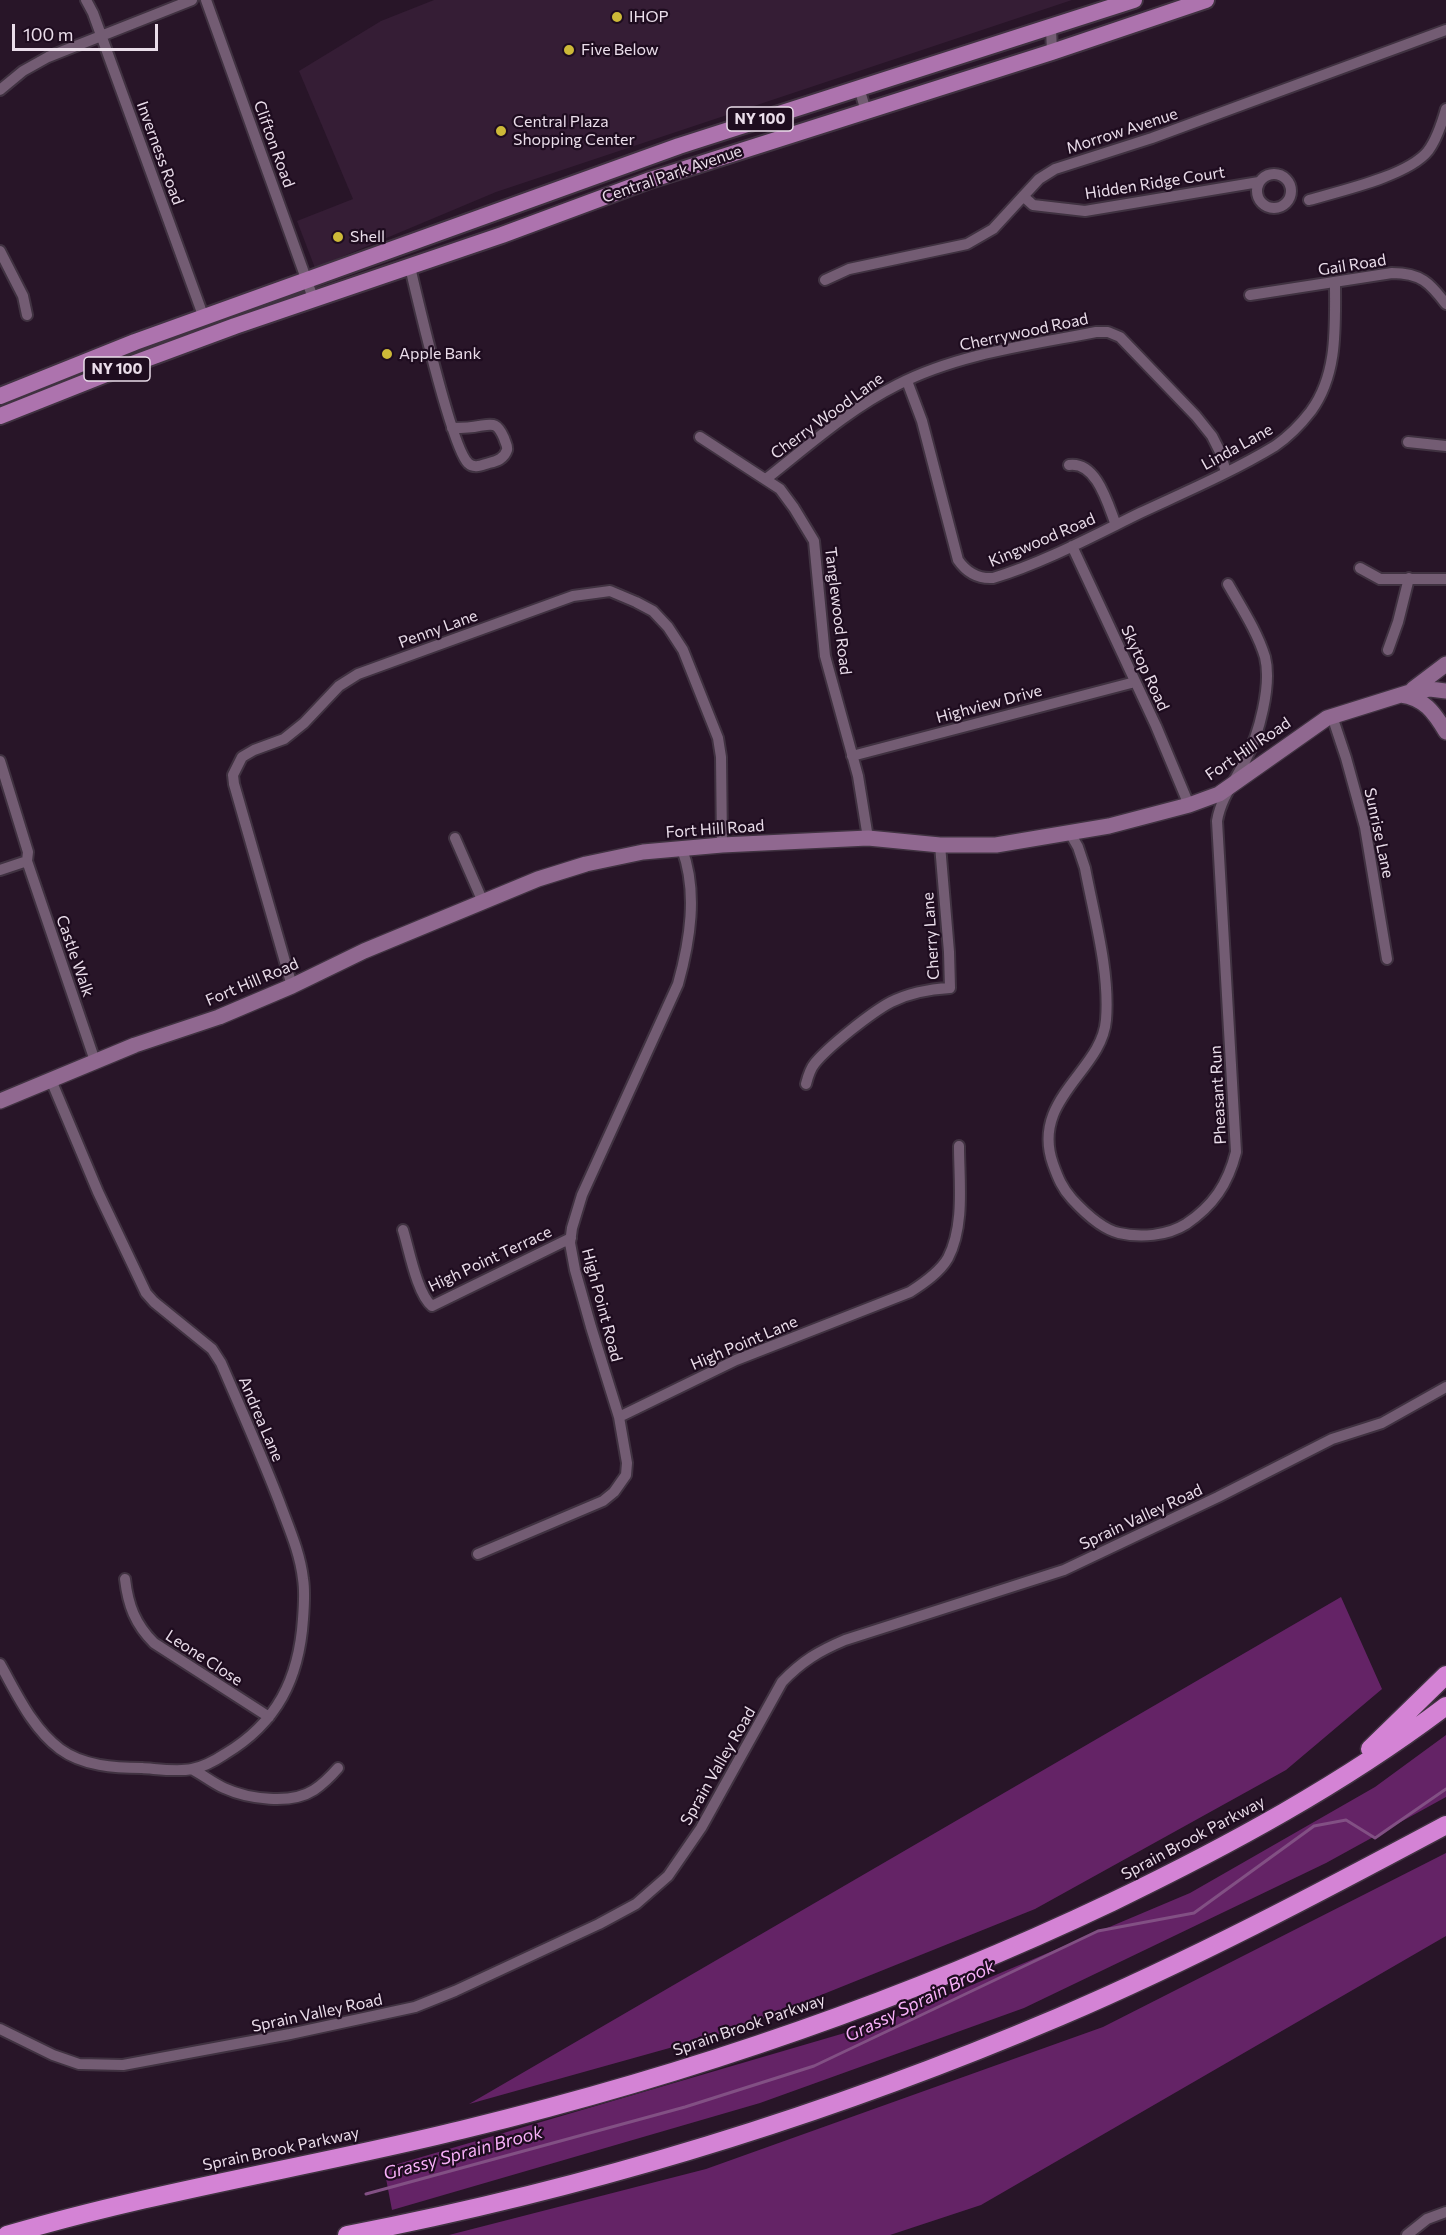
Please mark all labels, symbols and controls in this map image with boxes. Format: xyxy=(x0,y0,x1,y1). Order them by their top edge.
place label: IHOP xyxy=(629,7,669,27)
marker: IHOP xyxy=(610,10,624,24)
scale bar xyxy=(15,12,160,50)
text: 100 m xyxy=(23,23,73,45)
place label: Five Below xyxy=(581,40,659,60)
marker: Five Below xyxy=(562,43,576,57)
street label: Clifton Road xyxy=(249,98,299,190)
street label: Inverness Road xyxy=(132,99,188,207)
street label: Morrow Avenue xyxy=(1064,104,1180,158)
road number: NY 100 xyxy=(727,107,793,131)
place label: Central Plaza Shopping Center xyxy=(513,112,635,150)
marker: Central Plaza Shopping Center xyxy=(494,124,508,138)
street label: Central Park Avenue xyxy=(600,141,744,207)
street label: Hidden Ridge Court xyxy=(1083,162,1227,204)
place label: Shell xyxy=(350,227,385,247)
marker: Shell xyxy=(331,230,345,244)
street label: Gail Road xyxy=(1317,250,1387,280)
street label: Cherrywood Road xyxy=(958,309,1090,355)
place label: Apple Bank xyxy=(399,344,481,364)
marker: Apple Bank xyxy=(380,347,394,361)
road number: NY 100 xyxy=(84,357,150,381)
street label: Cherry Wood Lane xyxy=(767,369,887,463)
street label: Linda Lane xyxy=(1198,420,1276,474)
street label: Kingwood Road xyxy=(986,509,1098,571)
street label: Tanglewood Road xyxy=(821,546,855,676)
street label: Penny Lane xyxy=(396,606,480,652)
street label: Skytop Road xyxy=(1117,622,1173,714)
street label: Highview Drive xyxy=(934,681,1044,727)
street label: Fort Hill Road xyxy=(1202,713,1294,785)
street label: Sunrise Lane xyxy=(1360,786,1398,880)
street label: Fort Hill Road xyxy=(665,816,765,842)
street label: Cherry Lane xyxy=(918,892,944,980)
street label: Castle Walk xyxy=(52,913,98,999)
street label: Fort Hill Road xyxy=(203,954,301,1010)
street label: Pheasant Run xyxy=(1206,1045,1230,1145)
street label: High Point Terrace xyxy=(425,1222,555,1296)
street label: High Point Road xyxy=(578,1246,626,1364)
street label: High Point Lane xyxy=(688,1312,800,1374)
street label: Andrea Lane xyxy=(234,1374,288,1464)
street label: Sprain Valley Road xyxy=(1077,1480,1205,1554)
street label: Leone Close xyxy=(162,1626,246,1690)
street label: Sprain Valley Road xyxy=(676,1703,760,1829)
street label: Sprain Brook Parkway xyxy=(1118,1792,1268,1884)
water label: Grassy Sprain Brook xyxy=(841,1955,999,2047)
street label: Sprain Valley Road xyxy=(250,1990,384,2036)
street label: Sprain Brook Parkway xyxy=(670,1990,828,2060)
water label: Grassy Sprain Brook xyxy=(381,2121,545,2185)
street label: Sprain Brook Parkway xyxy=(201,2123,361,2175)

